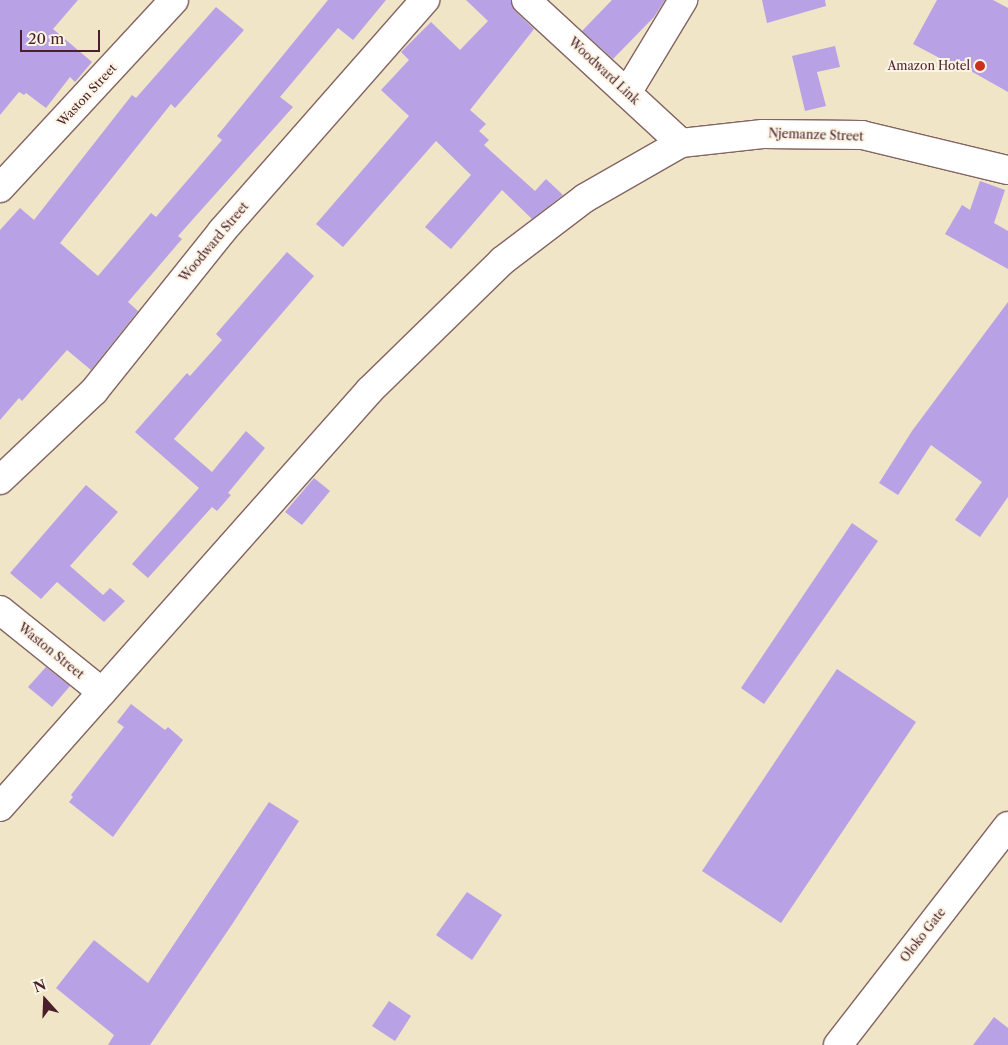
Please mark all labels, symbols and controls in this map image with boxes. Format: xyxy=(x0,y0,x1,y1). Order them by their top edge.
scale bar xyxy=(22,20,102,52)
text: 20 m xyxy=(28,29,64,48)
street label: Woodward Link xyxy=(566,35,642,107)
place label: Amazon Hotel xyxy=(887,59,970,73)
marker: Amazon Hotel xyxy=(974,60,986,72)
street label: Waston Street xyxy=(54,61,120,129)
street label: Njemanze Street xyxy=(768,126,864,144)
street label: Woodward Street xyxy=(177,199,251,285)
street label: Waston Street xyxy=(15,620,87,682)
street label: Oloko Gate xyxy=(897,905,949,965)
north arrow xyxy=(20,975,70,1025)
text: N xyxy=(31,975,49,996)

